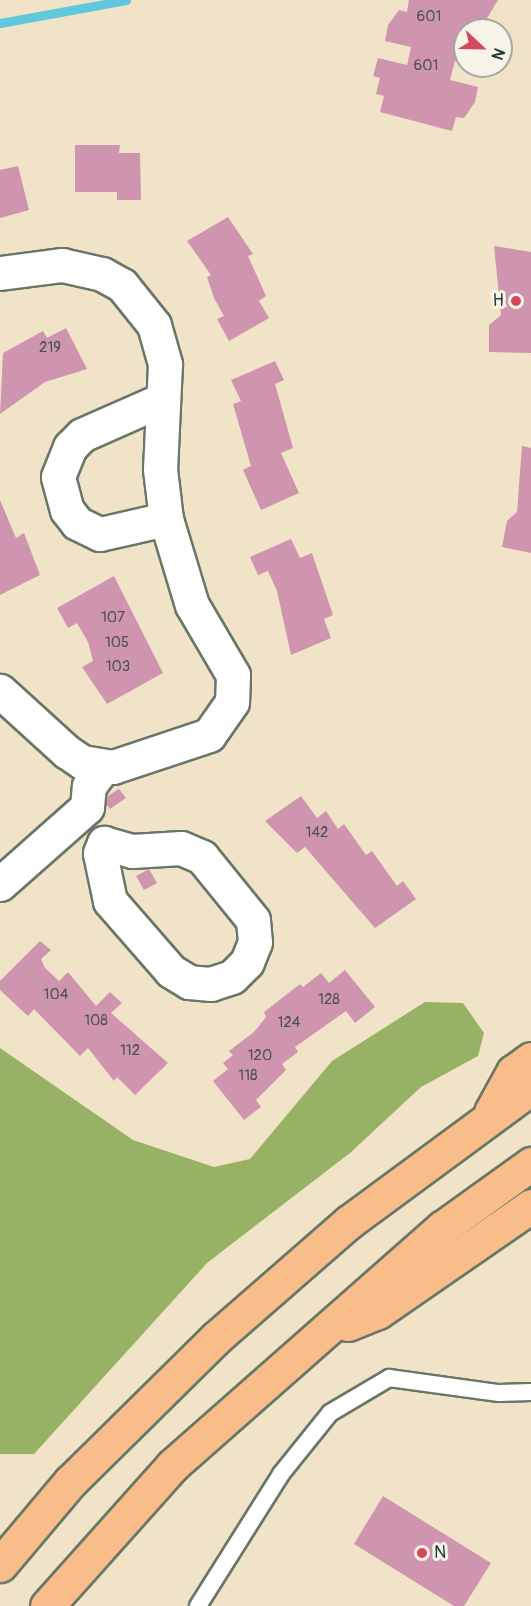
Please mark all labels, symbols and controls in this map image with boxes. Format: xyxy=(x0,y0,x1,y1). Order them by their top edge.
house number: 601 xyxy=(417,8,441,26)
north arrow xyxy=(453,18,513,78)
text: N xyxy=(487,45,509,63)
house number: 601 xyxy=(414,57,438,75)
place label: H xyxy=(493,290,504,312)
marker: H xyxy=(509,294,523,308)
house number: 219 xyxy=(39,339,61,357)
house number: 107 xyxy=(101,609,125,627)
house number: 105 xyxy=(105,634,129,652)
house number: 103 xyxy=(106,658,130,676)
house number: 142 xyxy=(306,824,328,842)
house number: 104 xyxy=(44,986,68,1004)
house number: 128 xyxy=(318,991,340,1009)
house number: 108 xyxy=(84,1012,108,1030)
house number: 124 xyxy=(278,1014,300,1032)
house number: 112 xyxy=(120,1042,140,1060)
house number: 120 xyxy=(248,1047,272,1065)
house number: 118 xyxy=(238,1067,258,1085)
place label: N xyxy=(434,1542,446,1564)
marker: N xyxy=(415,1546,429,1560)

